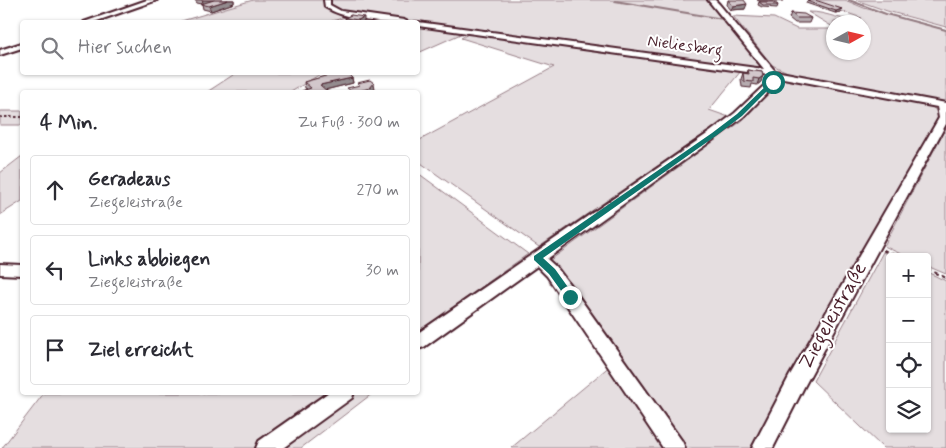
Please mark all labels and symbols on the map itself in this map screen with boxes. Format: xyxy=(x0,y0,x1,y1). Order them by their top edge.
north arrow xyxy=(826,15,871,60)
street label: Nieliesberg xyxy=(646,30,724,63)
route start xyxy=(762,71,785,94)
street label: Ziegeleistraße xyxy=(792,257,875,375)
route end xyxy=(559,286,582,309)

